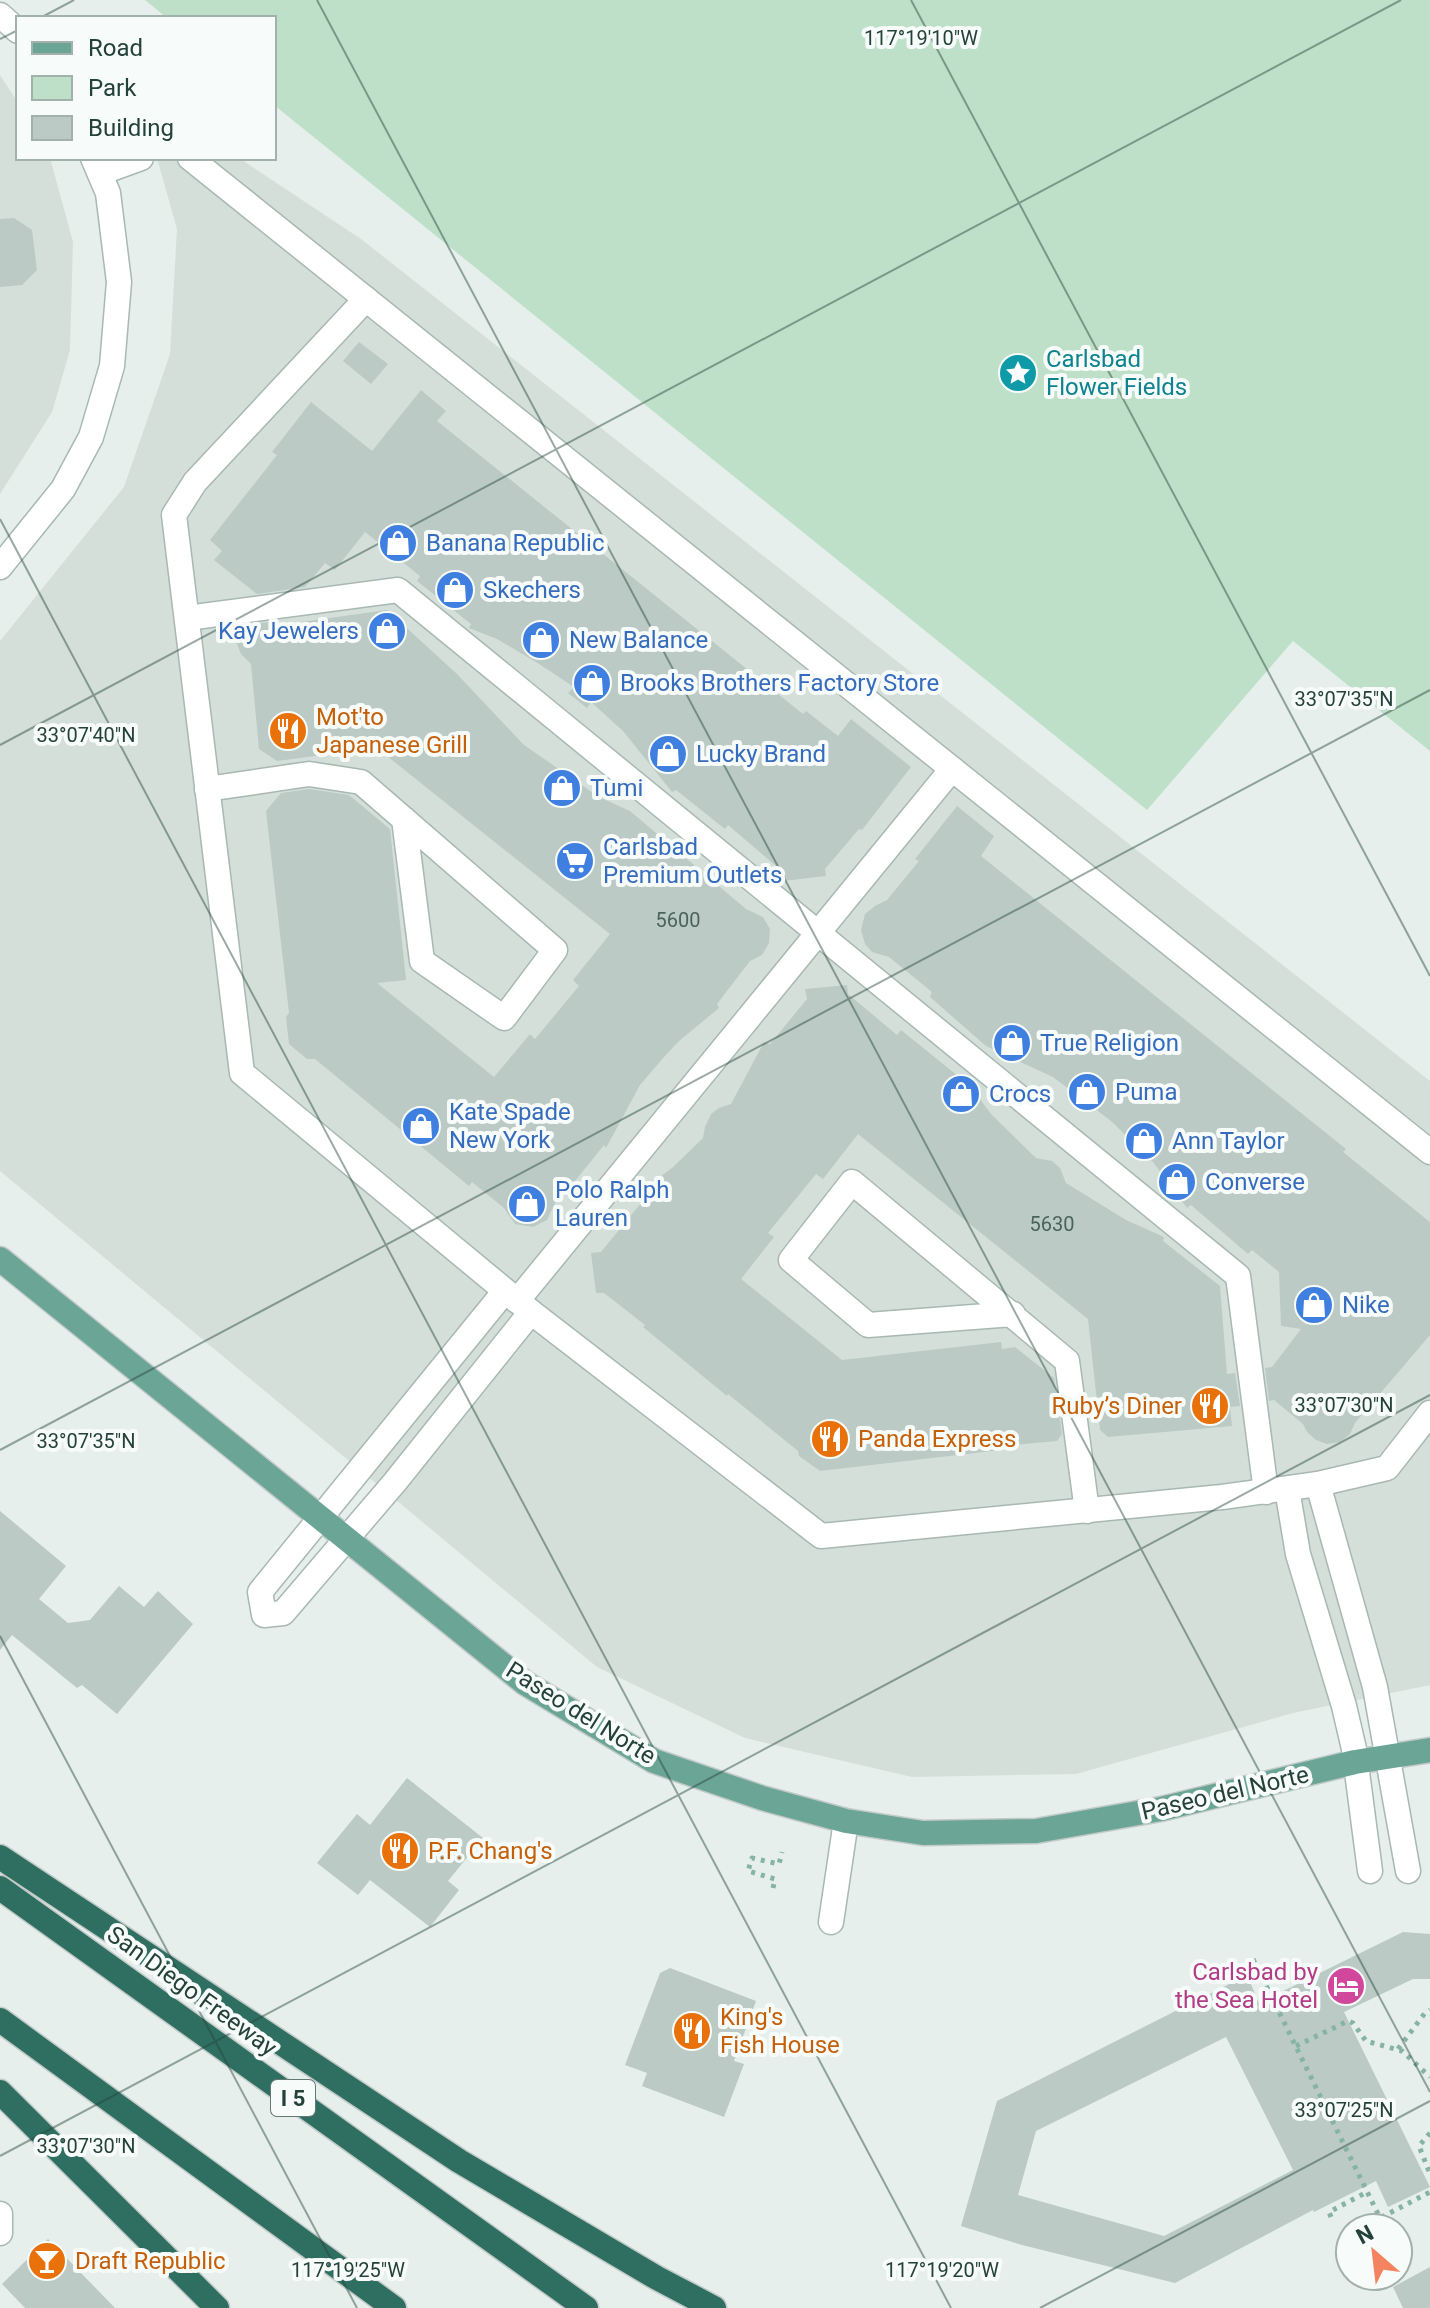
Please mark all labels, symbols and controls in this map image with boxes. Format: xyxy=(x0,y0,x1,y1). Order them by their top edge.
legend xyxy=(16,16,276,160)
text: 117°19'10"W xyxy=(864,26,978,50)
text: Road xyxy=(88,34,143,62)
text: Park xyxy=(88,74,137,102)
text: Building xyxy=(88,114,174,142)
place label: Carlsbad Flower Fields xyxy=(1046,345,1187,401)
place icon: Carlsbad Flower Fields xyxy=(997,352,1039,394)
shop icon: Banana Republic xyxy=(377,522,419,564)
place label: Banana Republic xyxy=(426,529,605,557)
shop icon: Skechers xyxy=(434,569,476,611)
place label: Skechers xyxy=(483,576,581,604)
shop icon: Kay Jewelers xyxy=(366,610,408,652)
place label: Kay Jewelers xyxy=(218,617,359,645)
shop icon: New Balance xyxy=(520,619,562,661)
place label: New Balance xyxy=(569,626,708,654)
shop icon: Brooks Brothers Factory Store xyxy=(571,662,613,704)
place label: Brooks Brothers Factory Store xyxy=(620,669,939,697)
text: 33°07'35"N xyxy=(1294,687,1394,711)
place label: Mot'to Japanese Grill xyxy=(316,703,468,759)
restaurant icon: Mot'to Japanese Grill xyxy=(267,710,309,752)
text: 33°07'40"N xyxy=(36,723,136,747)
shop icon: Lucky Brand xyxy=(647,733,689,775)
place label: Lucky Brand xyxy=(696,740,826,768)
shop icon: Tumi xyxy=(541,767,583,809)
place label: Tumi xyxy=(590,774,643,802)
place label: Carlsbad Premium Outlets xyxy=(603,833,782,889)
supermarket icon: Carlsbad Premium Outlets xyxy=(554,840,596,882)
house number: 5600 xyxy=(656,908,700,932)
shop icon: True Religion xyxy=(991,1022,1033,1064)
place label: True Religion xyxy=(1040,1029,1179,1057)
shop icon: Puma xyxy=(1066,1071,1108,1113)
shop icon: Crocs xyxy=(940,1073,982,1115)
place label: Puma xyxy=(1115,1078,1177,1106)
place label: Crocs xyxy=(989,1080,1051,1108)
place label: Kate Spade New York xyxy=(449,1098,571,1154)
shop icon: Kate Spade New York xyxy=(400,1105,442,1147)
shop icon: Ann Taylor xyxy=(1123,1120,1165,1162)
place label: Ann Taylor xyxy=(1172,1127,1285,1155)
shop icon: Converse xyxy=(1156,1161,1198,1203)
place label: Converse xyxy=(1205,1168,1305,1196)
place label: Polo Ralph Lauren xyxy=(555,1176,670,1232)
shop icon: Polo Ralph Lauren xyxy=(506,1183,548,1225)
house number: 5630 xyxy=(1030,1212,1074,1236)
shop icon: Nike xyxy=(1293,1284,1335,1326)
place label: Nike xyxy=(1342,1291,1390,1319)
restaurant icon: Ruby’s Diner xyxy=(1189,1385,1231,1427)
place label: Ruby’s Diner xyxy=(1052,1392,1182,1420)
text: 33°07'30"N xyxy=(1294,1393,1394,1417)
restaurant icon: Panda Express xyxy=(809,1418,851,1460)
place label: Panda Express xyxy=(858,1425,1016,1453)
text: 33°07'35"N xyxy=(36,1429,136,1453)
street label: Paseo del Norte xyxy=(501,1656,661,1770)
street label: Paseo del Norte xyxy=(1139,1760,1311,1826)
restaurant icon: P.F. Chang's xyxy=(379,1830,421,1872)
place label: P.F. Chang's xyxy=(428,1837,553,1865)
street label: San Diego Freeway xyxy=(102,1920,283,2062)
place label: Carlsbad by the Sea Hotel xyxy=(1175,1958,1319,2014)
hotel icon: Carlsbad by the Sea Hotel xyxy=(1325,1965,1367,2007)
place label: King's Fish House xyxy=(720,2003,840,2059)
restaurant icon: King's Fish House xyxy=(671,2010,713,2052)
road number: I 5 xyxy=(271,2080,315,2116)
text: 33°07'25"N xyxy=(1294,2098,1394,2122)
text: 33°07'30"N xyxy=(36,2134,136,2158)
north arrow xyxy=(1334,2212,1414,2292)
text: N xyxy=(1352,2220,1378,2249)
bar icon: Draft Republic xyxy=(26,2240,68,2282)
place label: Draft Republic xyxy=(75,2247,226,2275)
text: 117°19'25"W xyxy=(291,2258,405,2282)
text: 117°19'20"W xyxy=(885,2258,999,2282)

